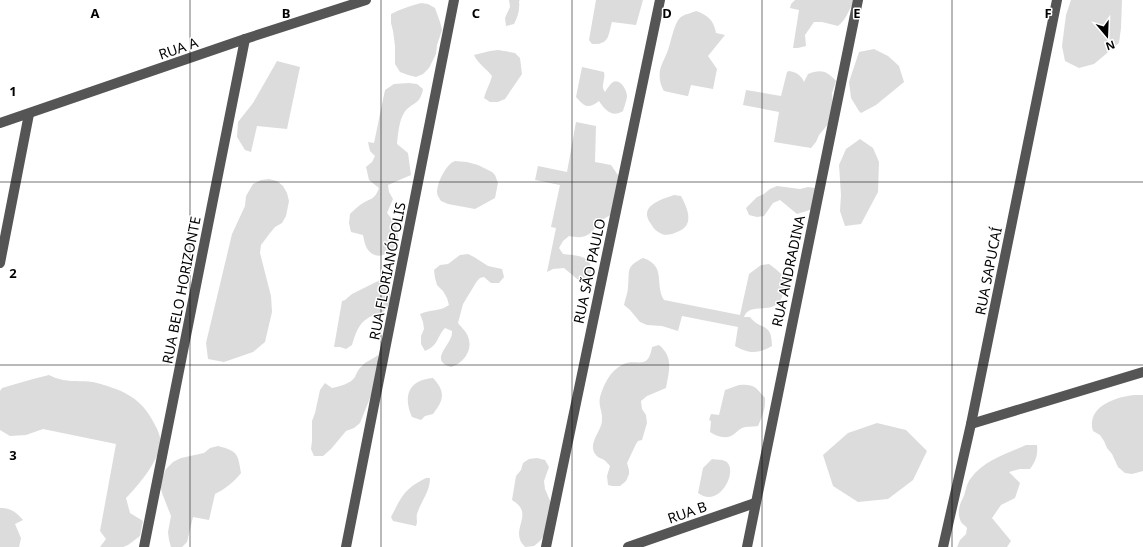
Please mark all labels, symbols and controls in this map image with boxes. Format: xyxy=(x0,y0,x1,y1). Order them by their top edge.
text: A xyxy=(91,4,100,22)
text: B xyxy=(282,4,290,22)
text: C xyxy=(472,4,480,22)
text: D xyxy=(662,4,672,22)
text: E xyxy=(853,4,861,22)
text: F xyxy=(1044,4,1052,22)
north arrow xyxy=(1087,16,1127,56)
street label: RUA A xyxy=(156,32,200,64)
text: N xyxy=(1104,37,1117,54)
text: 1 xyxy=(9,82,17,100)
street label: RUA FLORIANÓPOLIS xyxy=(364,200,410,341)
street label: RUA ANDRADINA xyxy=(767,214,809,328)
street label: RUA BELO HORIZONTE xyxy=(157,215,205,365)
street label: RUA SÃO PAULO xyxy=(569,217,609,325)
street label: RUA SAPUCAÍ xyxy=(970,225,1006,317)
text: 2 xyxy=(9,264,17,282)
text: 3 xyxy=(9,446,17,464)
street label: RUA B xyxy=(665,496,709,528)

